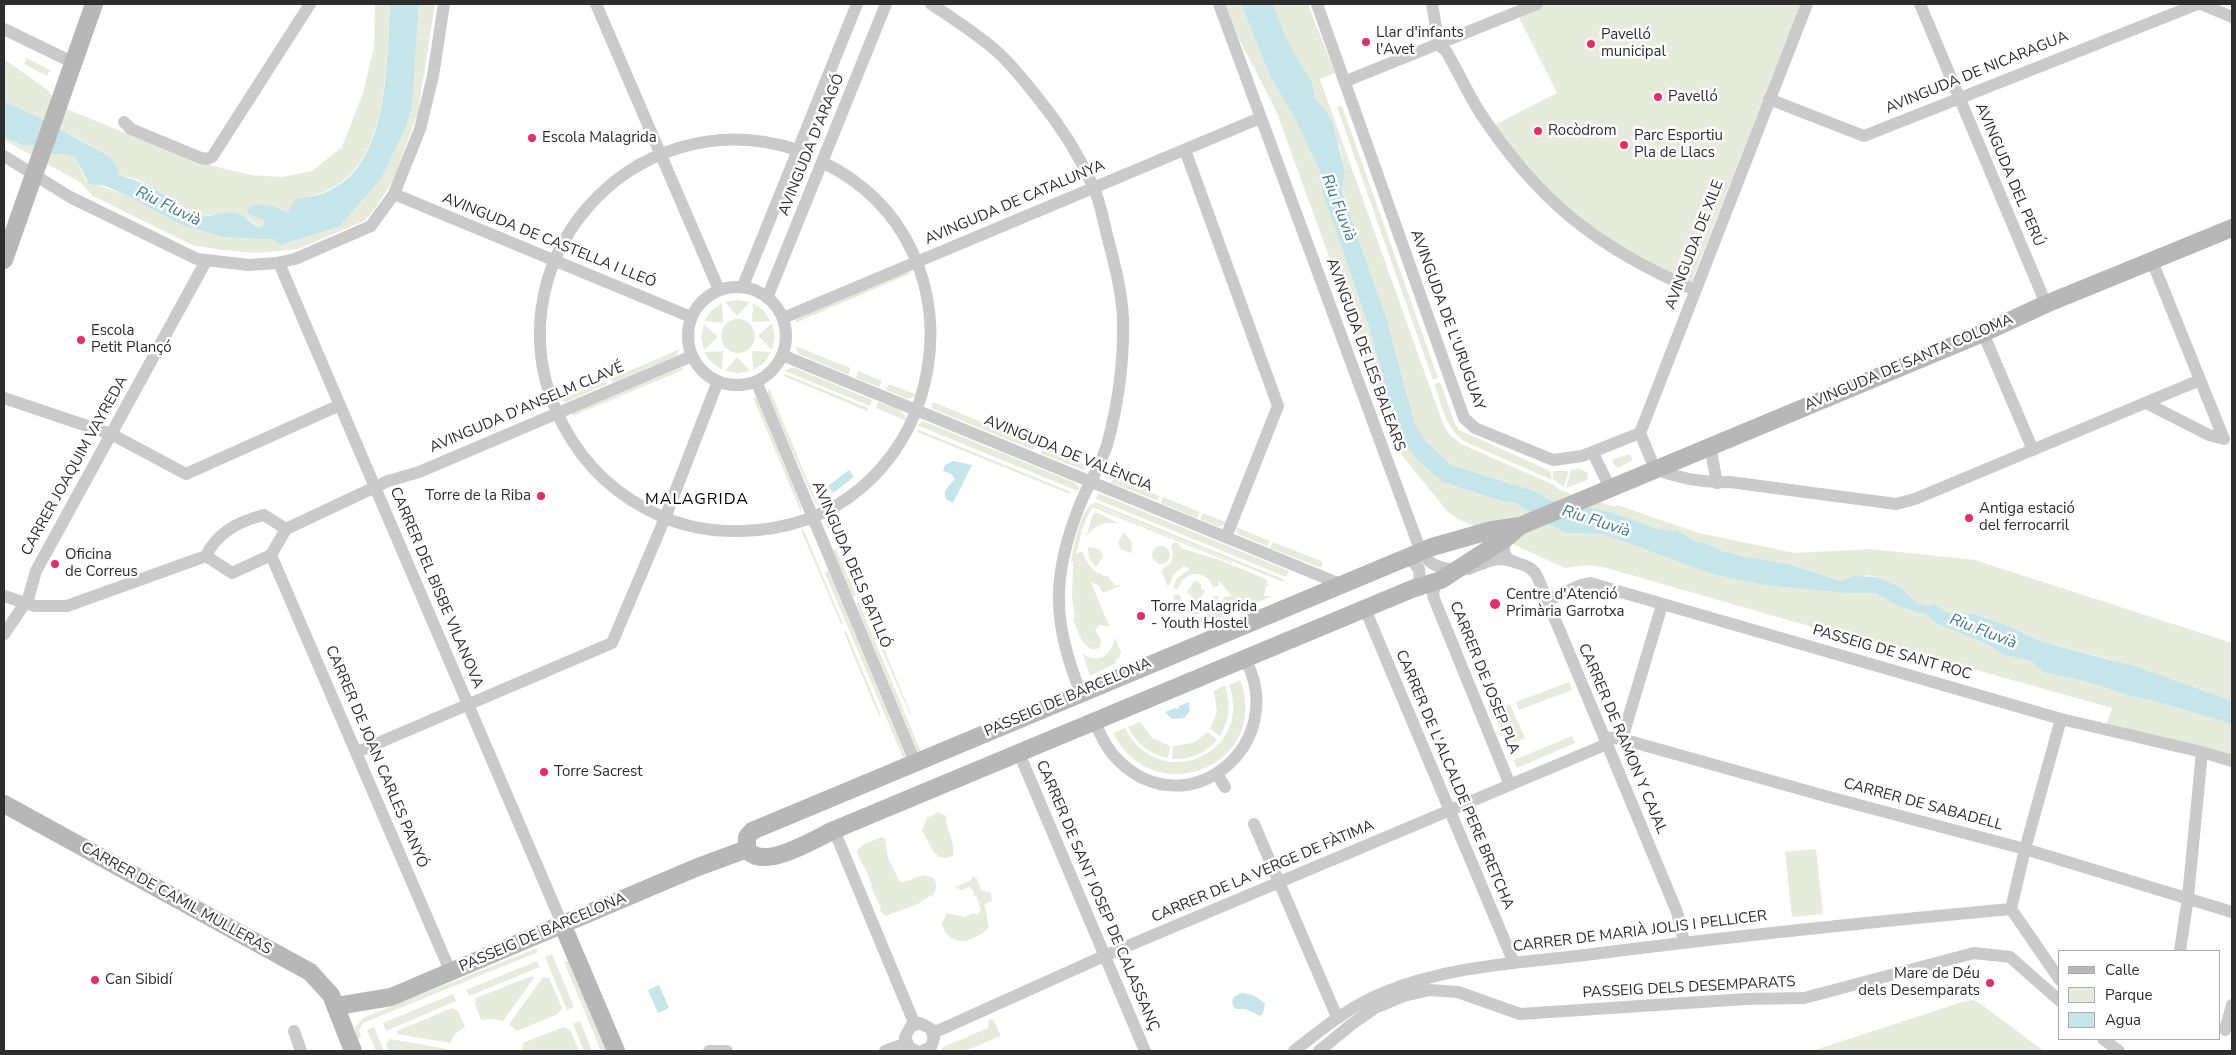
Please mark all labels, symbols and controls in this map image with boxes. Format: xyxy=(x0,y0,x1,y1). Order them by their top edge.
place label: Llar d'infants l'Avet xyxy=(1376,24,1464,59)
place label: Pavelló municipal xyxy=(1601,26,1666,61)
street label: AVINGUDA DE NICARAGUA xyxy=(1883,28,2071,118)
marker: Llar d'infants l'Avet xyxy=(1360,36,1372,48)
marker: Pavelló municipal xyxy=(1585,38,1597,50)
street label: AVINGUDA D'ARAGÓ xyxy=(775,71,849,219)
place label: Pavelló xyxy=(1668,88,1718,106)
marker: Pavelló xyxy=(1652,91,1664,103)
street label: AVINGUDA DEL PERÚ xyxy=(1971,101,2047,249)
place label: Rocòdrom xyxy=(1548,122,1617,140)
marker: Rocòdrom xyxy=(1532,125,1544,137)
place label: Parc Esportiu Pla de Llacs xyxy=(1634,127,1723,162)
place label: Escola Malagrida xyxy=(542,129,657,147)
marker: Escola Malagrida xyxy=(526,132,538,144)
marker: Parc Esportiu Pla de Llacs xyxy=(1618,139,1630,151)
street label: AVINGUDA DE CATALUNYA xyxy=(922,157,1108,249)
water label: Riu Fluvià xyxy=(1316,172,1360,244)
street label: AVINGUDA DE XILE xyxy=(1662,178,1728,312)
water label: Riu Fluvià xyxy=(132,183,204,231)
street label: AVINGUDA DE CASTELLA I LLEÓ xyxy=(439,190,659,292)
street label: AVINGUDA DE L'URUGUAY xyxy=(1406,227,1488,413)
street label: AVINGUDA DE LES BALEARS xyxy=(1322,256,1408,454)
street label: AVINGUDA DE SANTA COLOMA xyxy=(1802,311,2016,415)
place label: Escola Petit Plançó xyxy=(91,322,172,357)
marker: Escola Petit Plançó xyxy=(75,334,87,346)
street label: AVINGUDA D'ANSELM CLAVÉ xyxy=(427,359,627,457)
street label: CARRER JOAQUIM VAYREDA xyxy=(18,373,132,559)
street label: AVINGUDA DE VALÈNCIA xyxy=(981,412,1155,496)
street label: AVINGUDA DELS BATLLÓ xyxy=(808,479,894,651)
street label: CARRER DEL BISBE VILANOVA xyxy=(385,485,487,691)
place label: Torre de la Riba xyxy=(425,487,531,505)
marker: Torre de la Riba xyxy=(535,490,547,502)
district label: MALAGRIDA xyxy=(644,490,750,510)
place label: Antiga estació del ferrocarril xyxy=(1979,500,2075,535)
water label: Riu Fluvià xyxy=(1560,502,1632,542)
marker: Antiga estació del ferrocarril xyxy=(1963,512,1975,524)
place label: Oficina de Correus xyxy=(65,546,138,581)
marker: Oficina de Correus xyxy=(49,558,61,570)
place label: Centre d'Atenció Primària Garrotxa xyxy=(1506,586,1625,621)
marker: Centre d'Atenció Primària Garrotxa xyxy=(1488,597,1502,611)
place label: Torre Malagrida - Youth Hostel xyxy=(1151,598,1257,633)
street label: CARRER DE JOSEP PLA xyxy=(1445,599,1523,757)
marker: Torre Malagrida - Youth Hostel xyxy=(1135,610,1147,622)
water label: Riu Fluvià xyxy=(1947,610,2019,654)
street label: PASSEIG DE SANT ROC xyxy=(1810,622,1974,684)
street label: CARRER DE RAMON Y CAJAL xyxy=(1574,641,1670,837)
street label: CARRER DE JOAN CARLES PANYÓ xyxy=(321,643,431,871)
street label: CARRER DE L'ALCALDE PERE BRETCHA xyxy=(1391,647,1517,913)
street label: PASSEIG DE BARCELONA xyxy=(982,655,1154,741)
street label: CARRER DE SANT JOSEP DE CALASSANÇ xyxy=(1032,758,1162,1034)
place label: Torre Sacrest xyxy=(554,763,642,781)
marker: Torre Sacrest xyxy=(538,766,550,778)
street label: CARRER DE SABADELL xyxy=(1841,775,2005,835)
street label: CARRER DE LA VERGE DE FÀTIMA xyxy=(1149,817,1377,927)
street label: CARRER DE CAMIL MULLERAS xyxy=(77,839,275,959)
street label: PASSEIG DE BARCELONA xyxy=(457,890,629,976)
street label: CARRER DE MARIÀ JOLIS I PELLICER xyxy=(1512,907,1768,957)
legend xyxy=(2058,950,2221,1040)
text: Calle xyxy=(2105,960,2140,980)
place label: Mare de Déu dels Desemparats xyxy=(1858,965,1980,1000)
place label: Can Sibidí xyxy=(105,971,172,989)
street label: PASSEIG DELS DESEMPARATS xyxy=(1582,973,1796,1003)
marker: Can Sibidí xyxy=(89,974,101,986)
marker: Mare de Déu dels Desemparats xyxy=(1984,977,1996,989)
text: Parque xyxy=(2105,985,2153,1005)
text: Agua xyxy=(2105,1010,2141,1030)

